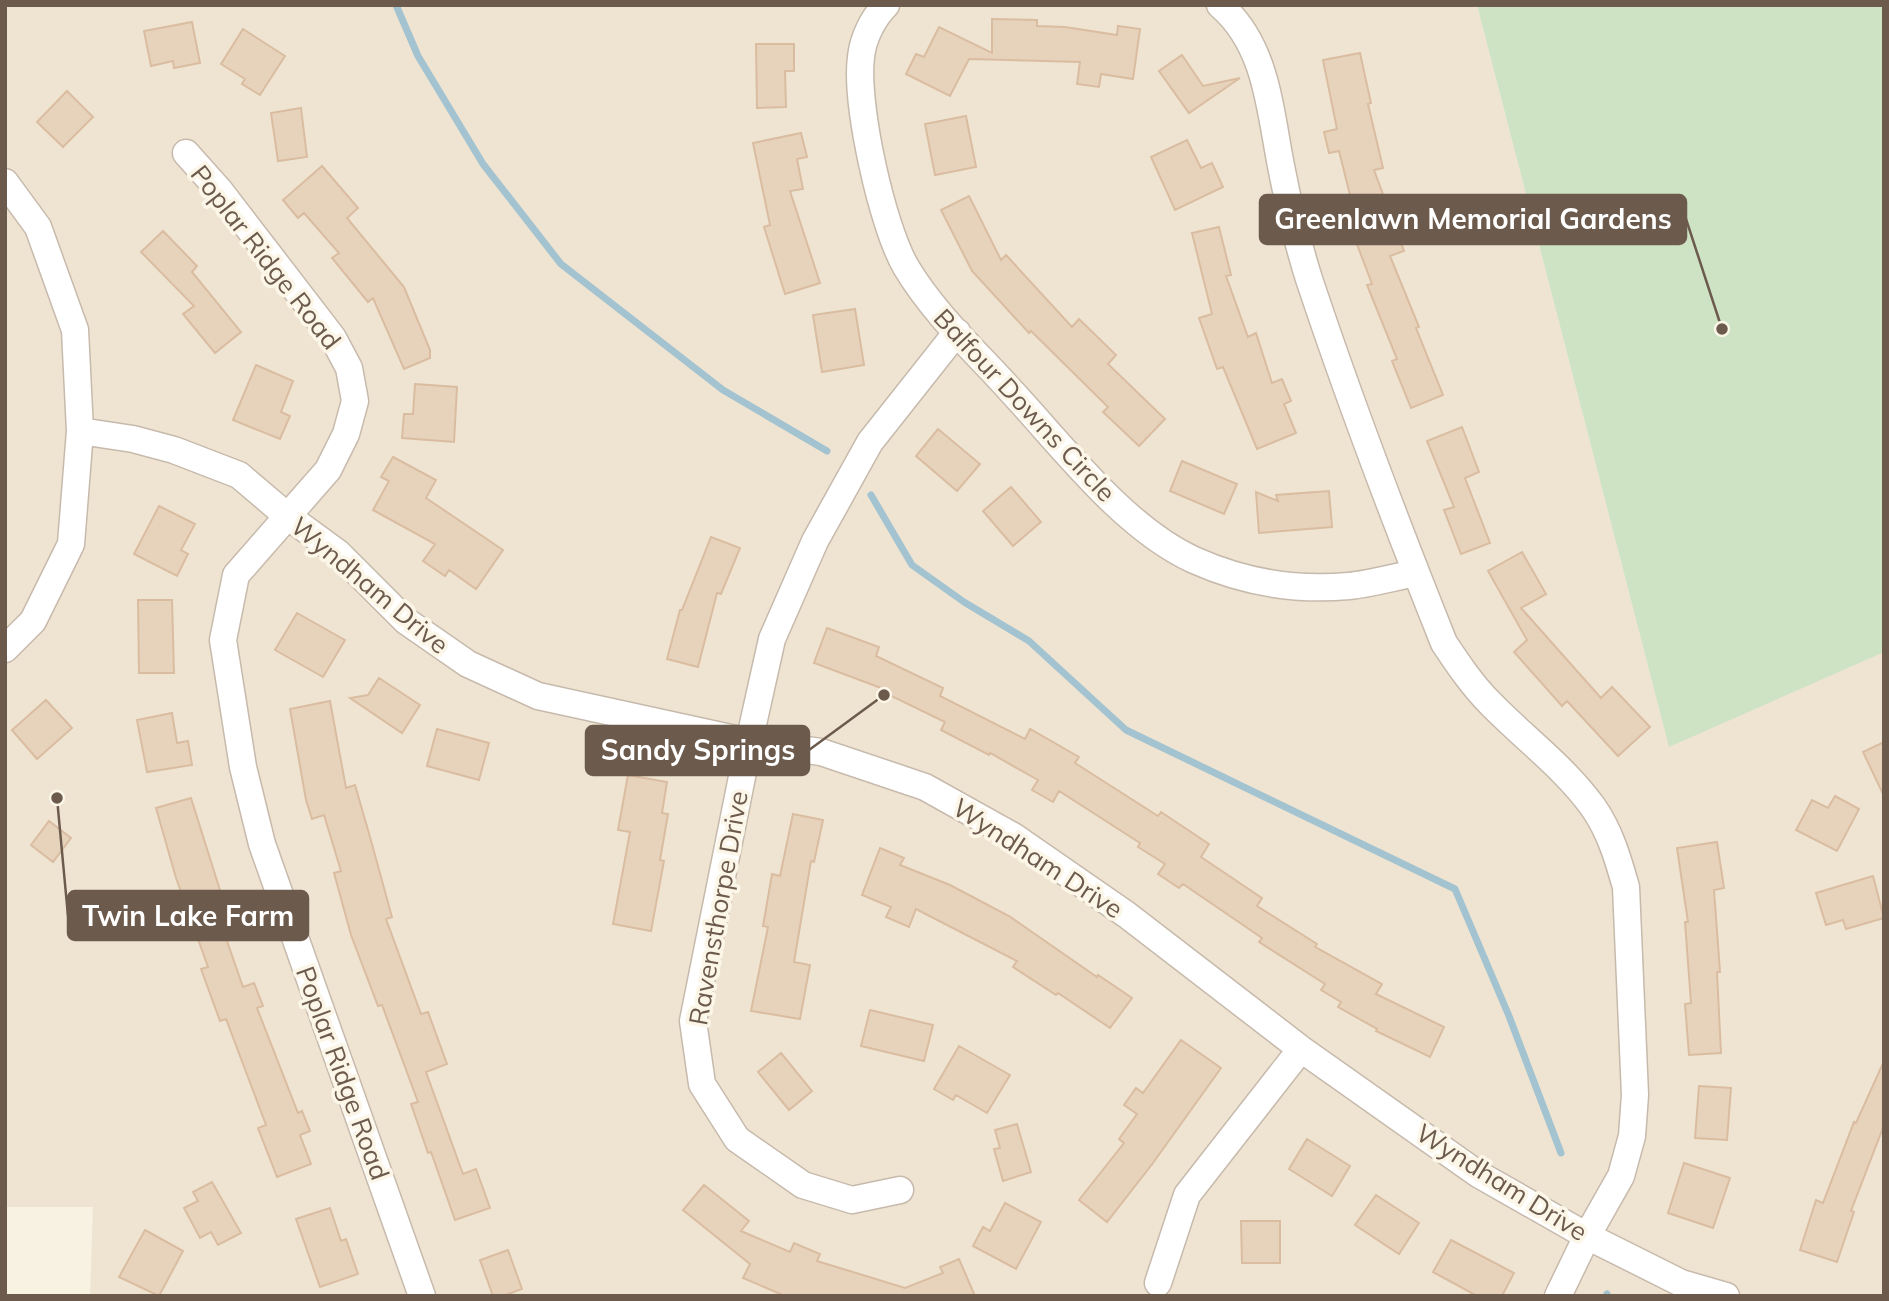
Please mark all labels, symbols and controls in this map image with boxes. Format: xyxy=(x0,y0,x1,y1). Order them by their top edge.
street label: Poplar Ridge Road xyxy=(184,158,348,356)
callout: Greenlawn Memorial Gardens xyxy=(1260,195,1686,244)
text: Greenlawn Memorial Gardens xyxy=(1274,201,1672,236)
street label: Balfour Downs Circle xyxy=(927,302,1123,508)
street label: Wyndham Drive xyxy=(284,509,456,661)
callout: Sandy Springs xyxy=(586,726,809,775)
text: Sandy Springs xyxy=(601,732,795,767)
street label: Ravensthorpe Drive xyxy=(681,788,755,1028)
street label: Wyndham Drive xyxy=(947,791,1129,925)
callout: Twin Lake Farm xyxy=(68,891,308,940)
text: Twin Lake Farm xyxy=(82,898,294,933)
street label: Poplar Ridge Road xyxy=(289,962,397,1184)
street label: Wyndham Drive xyxy=(1410,1116,1594,1248)

